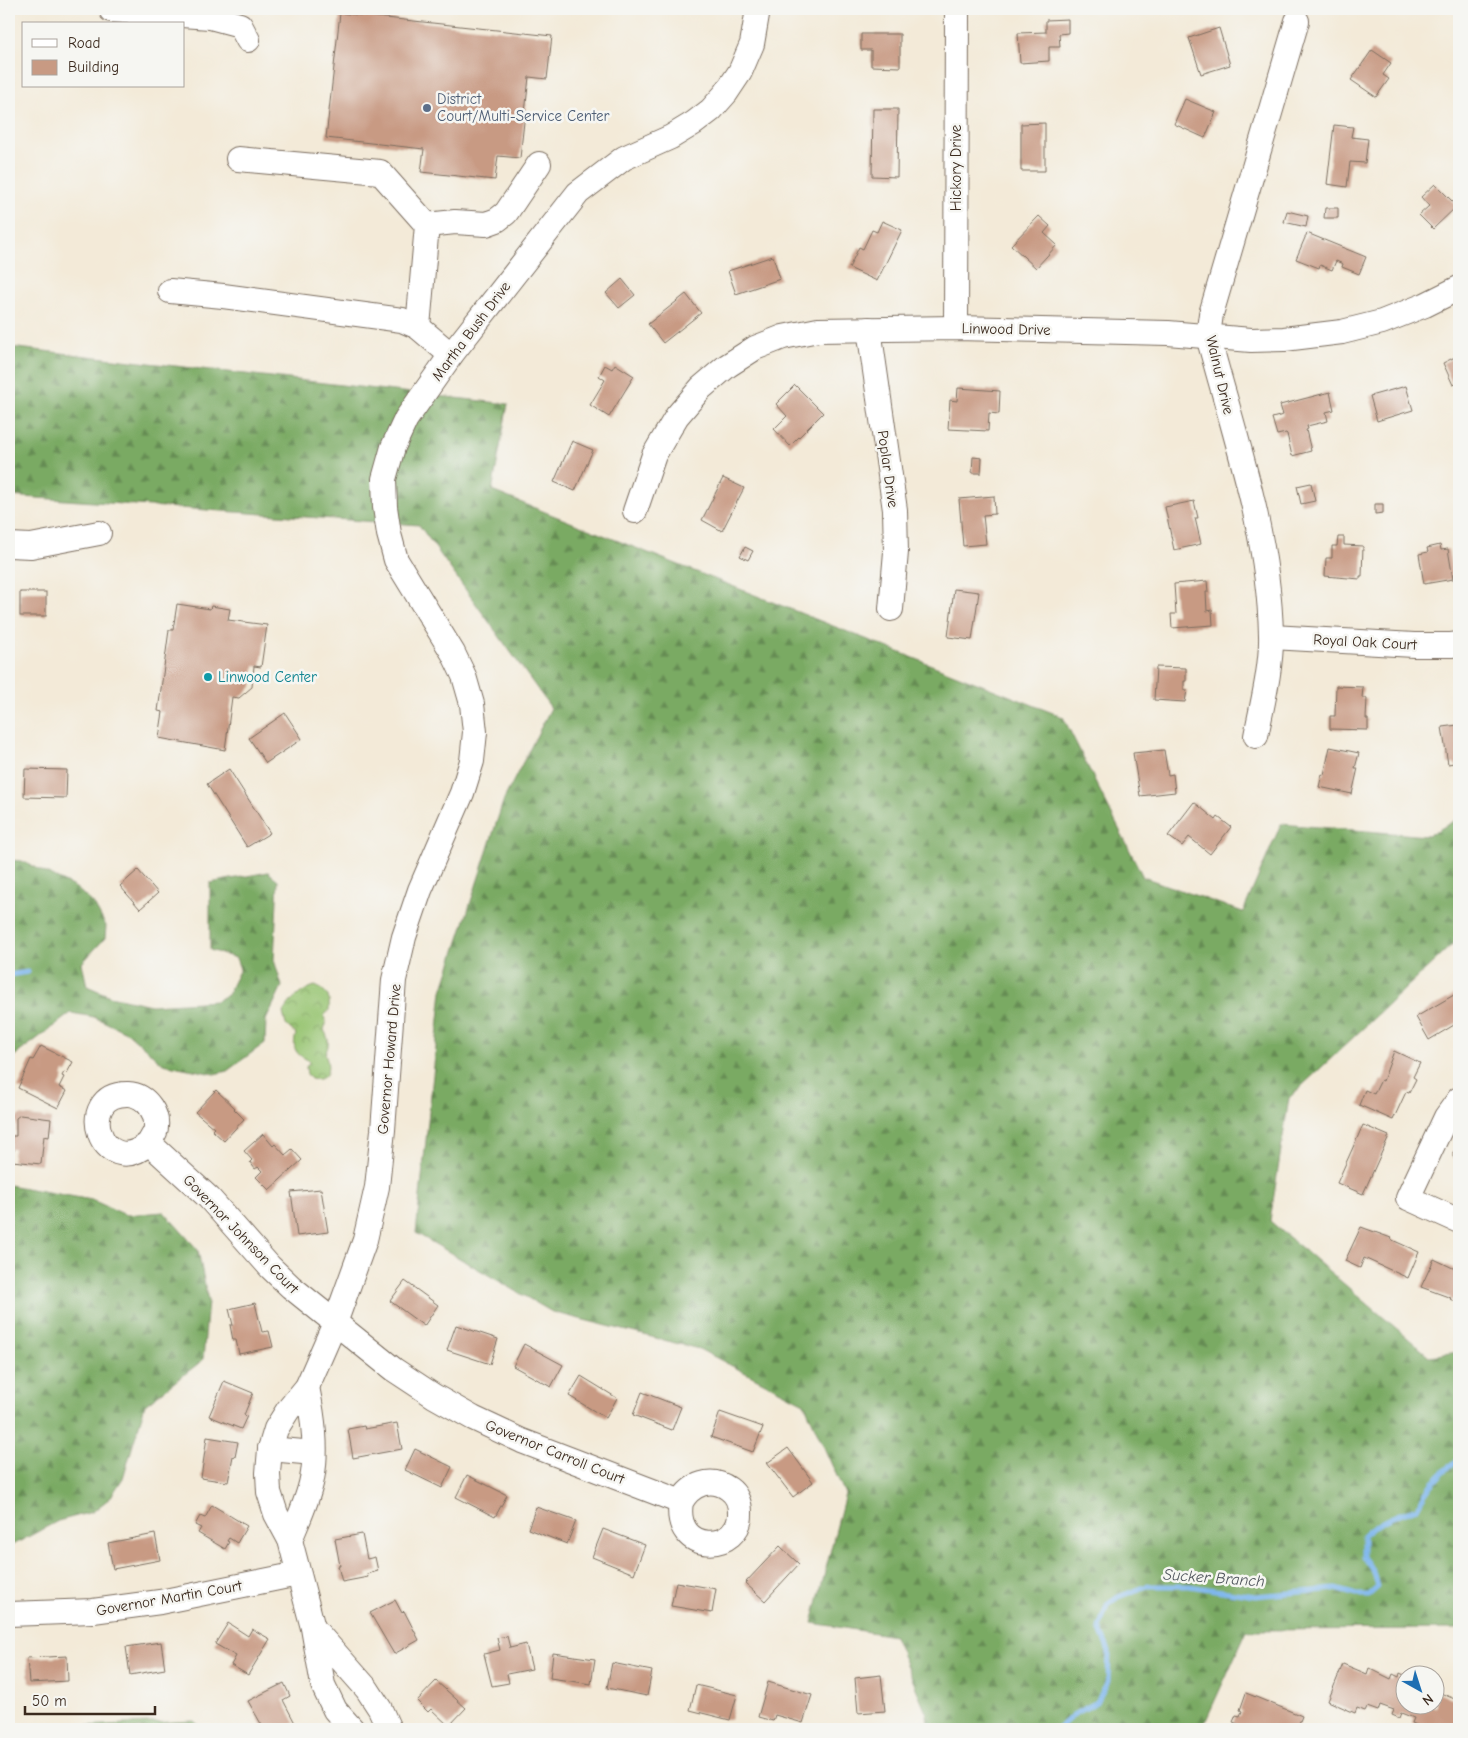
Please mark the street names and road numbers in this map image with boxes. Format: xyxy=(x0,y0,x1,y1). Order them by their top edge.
street label: Hickory Drive xyxy=(947,124,965,211)
street label: Martha Bush Drive xyxy=(428,277,515,384)
street label: Linwood Drive xyxy=(961,319,1051,339)
street label: Walnut Drive xyxy=(1202,334,1238,417)
street label: Poplar Drive xyxy=(874,429,902,509)
street label: Royal Oak Court xyxy=(1313,630,1418,654)
street label: Governor Howard Drive xyxy=(373,983,405,1135)
street label: Governor Johnson Court xyxy=(179,1171,303,1298)
street label: Governor Carroll Court xyxy=(483,1416,628,1488)
street label: Governor Martin Court xyxy=(95,1576,244,1620)

